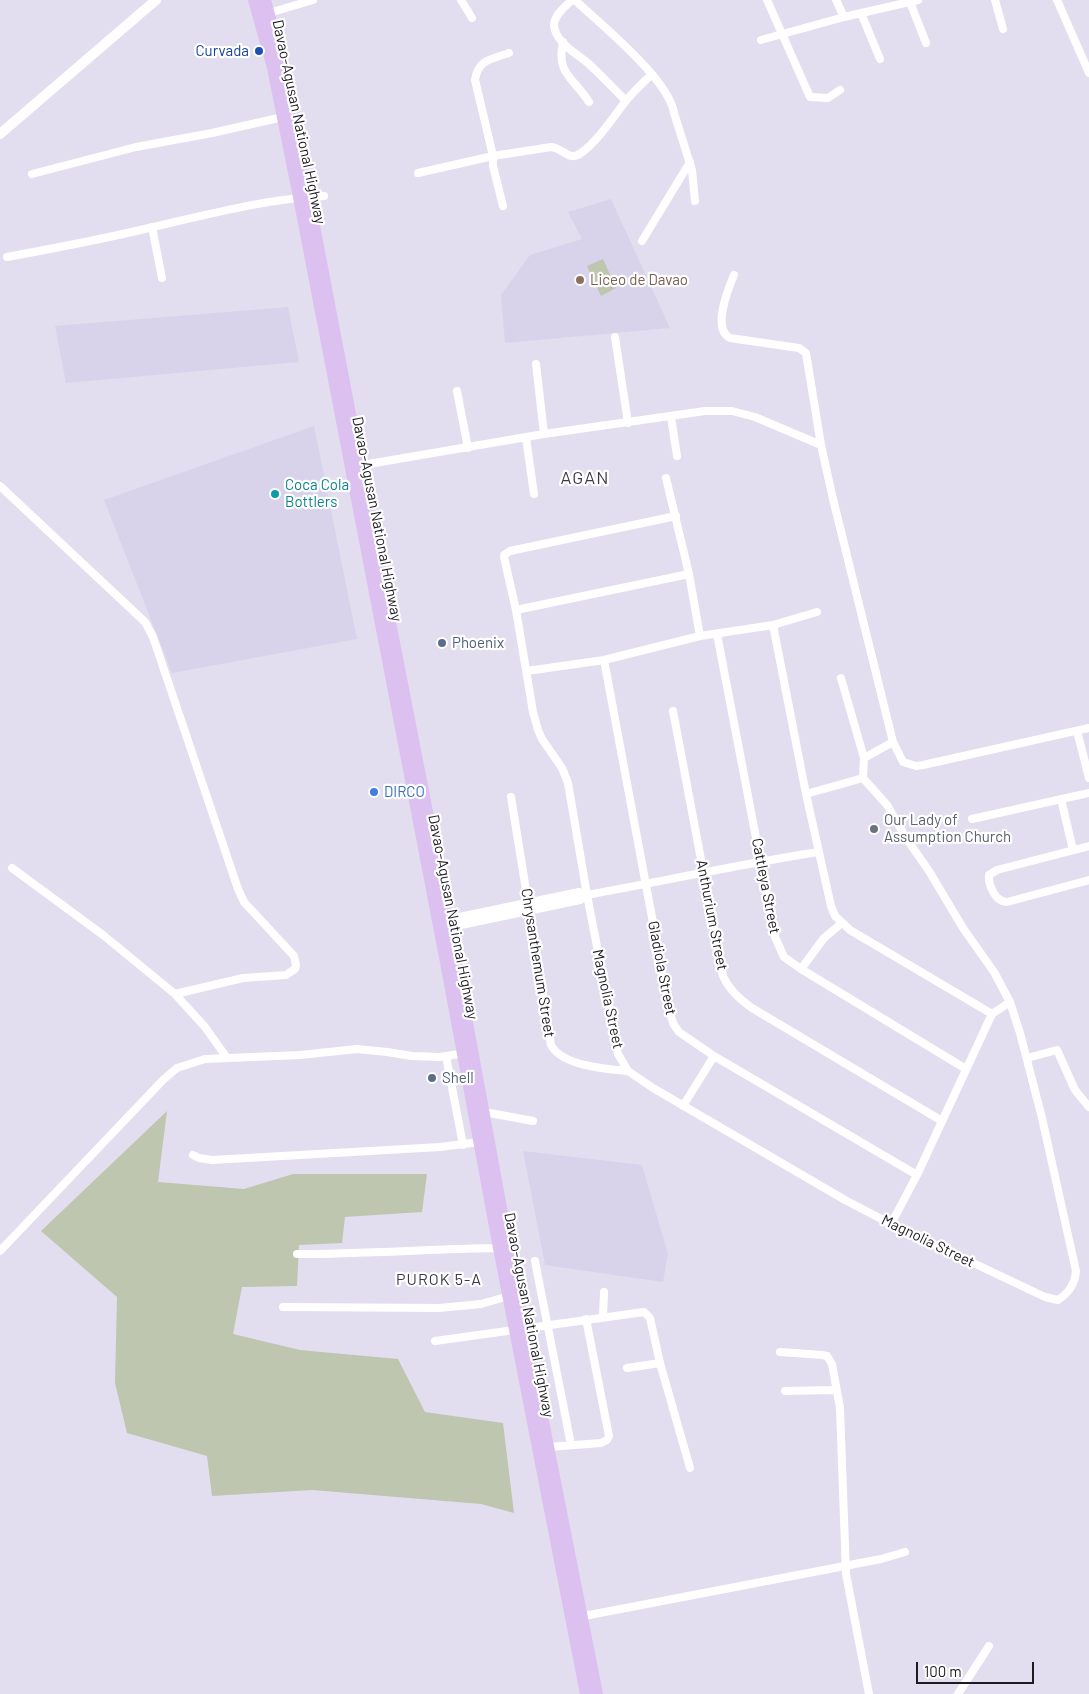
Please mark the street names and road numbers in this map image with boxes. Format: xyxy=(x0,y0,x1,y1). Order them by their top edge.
street label: Davao-Agusan National Highway xyxy=(269,18,329,226)
street label: Davao-Agusan National Highway xyxy=(348,415,406,623)
street label: Davao-Agusan National Highway xyxy=(424,813,482,1021)
street label: Cattleya Street xyxy=(748,837,784,935)
street label: Anthurium Street xyxy=(692,858,732,972)
street label: Chrysanthemum Street xyxy=(517,887,559,1039)
street label: Gladiola Street xyxy=(644,919,680,1017)
street label: Magnolia Street xyxy=(589,948,627,1050)
street label: Davao-Agusan National Highway xyxy=(500,1211,558,1419)
street label: Magnolia Street xyxy=(878,1211,978,1271)

